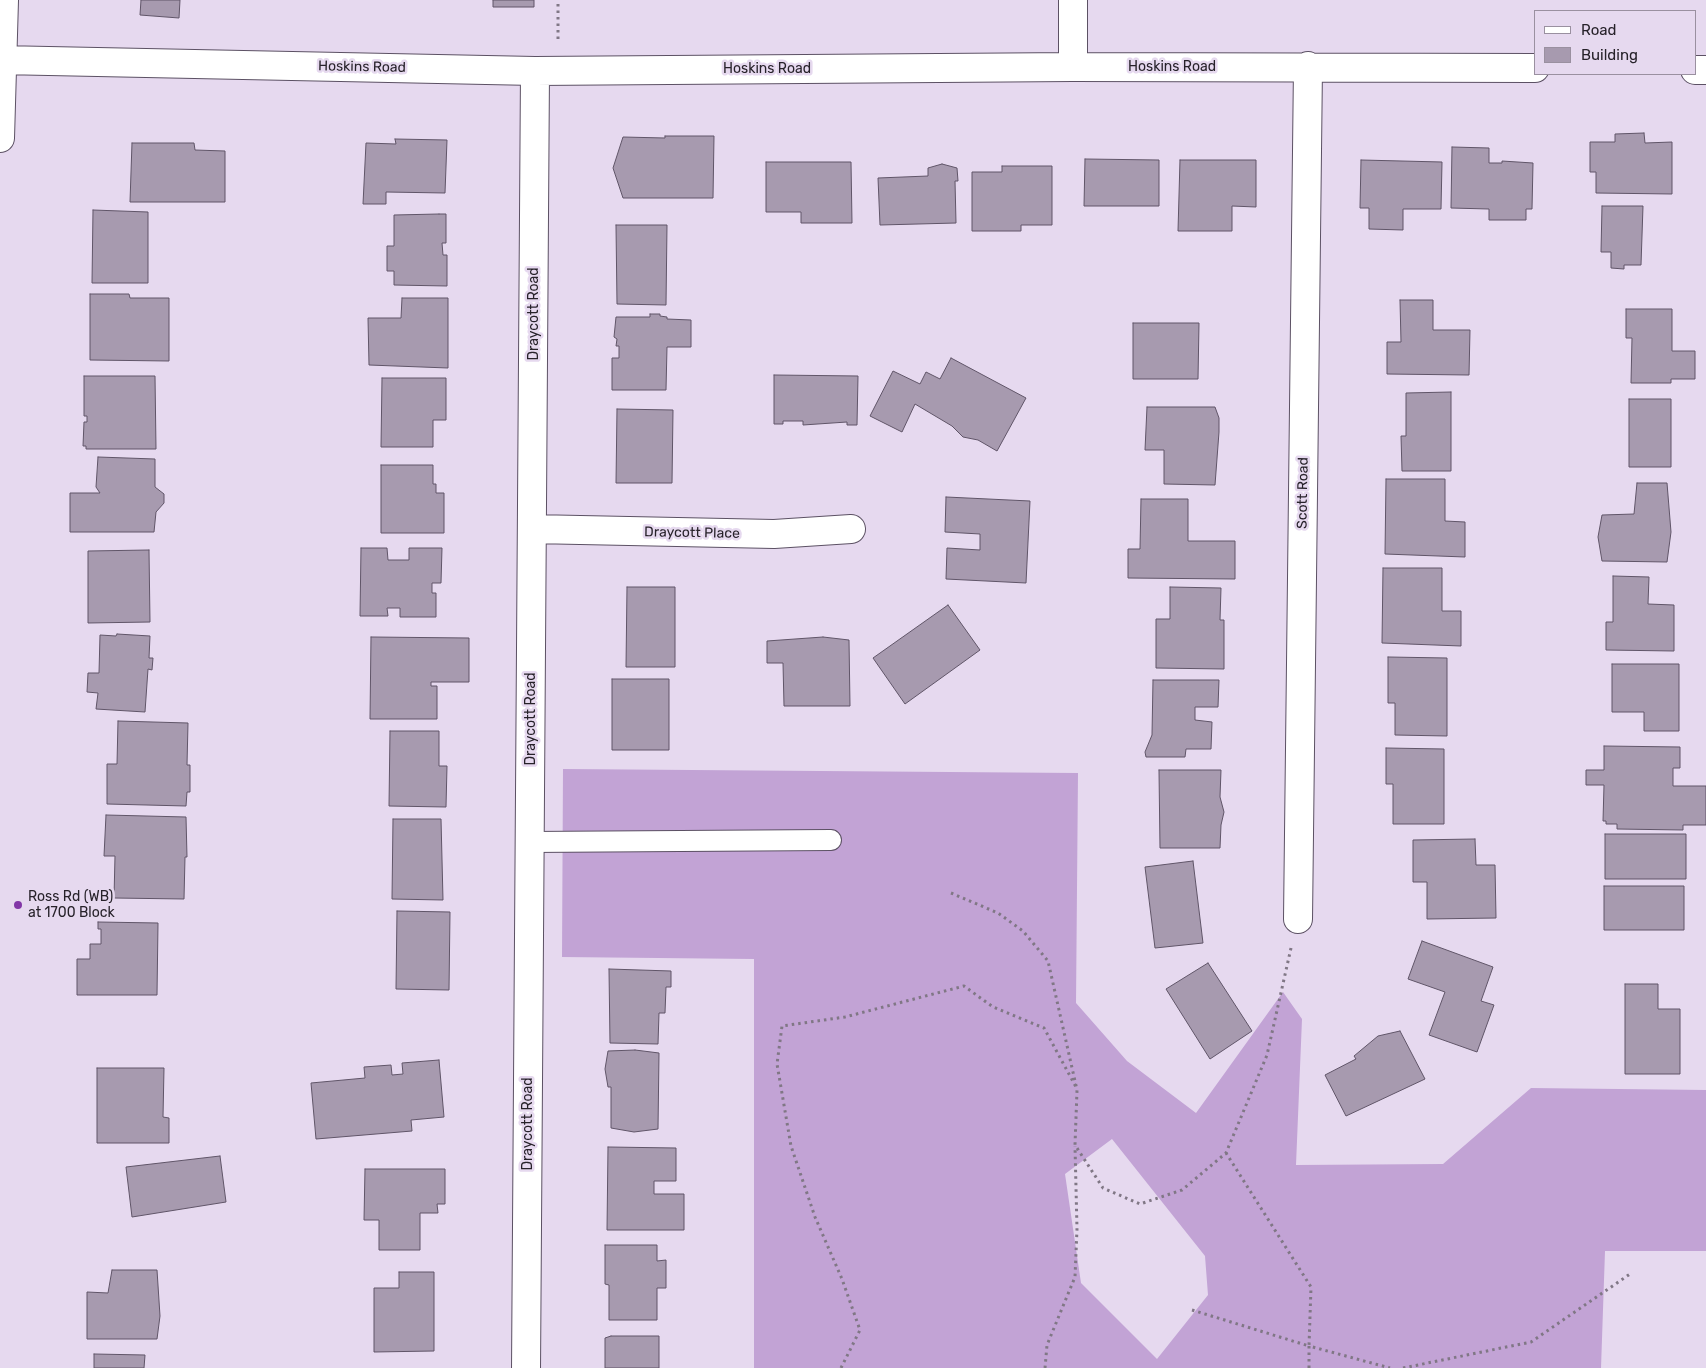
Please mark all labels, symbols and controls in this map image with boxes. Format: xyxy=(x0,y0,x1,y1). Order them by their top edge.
legend xyxy=(1534,10,1696,75)
text: Road xyxy=(1581,21,1617,39)
text: Building xyxy=(1581,46,1638,64)
street label: Hoskins Road xyxy=(318,58,406,76)
street label: Hoskins Road xyxy=(1128,59,1216,75)
street label: Hoskins Road xyxy=(723,61,811,77)
street label: Draycott Road xyxy=(526,267,542,361)
street label: Scott Road xyxy=(1294,457,1312,529)
street label: Draycott Place xyxy=(644,524,740,542)
street label: Draycott Road xyxy=(523,672,539,766)
place label: Ross Rd (WB) at 1700 Block xyxy=(28,889,115,922)
marker: Ross Rd (WB) at 1700 Block xyxy=(12,899,24,911)
street label: Draycott Road xyxy=(520,1077,536,1171)

